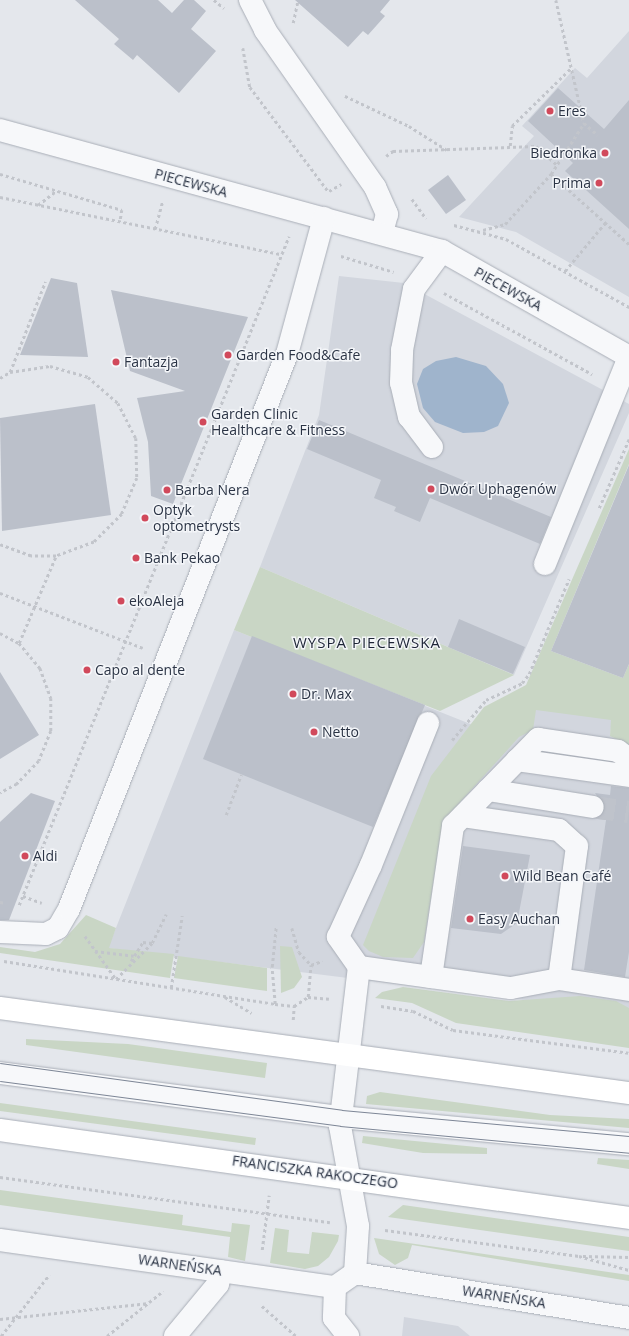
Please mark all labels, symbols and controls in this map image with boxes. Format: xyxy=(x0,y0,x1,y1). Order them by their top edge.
place label: Eres xyxy=(558,103,586,119)
marker: Eres xyxy=(545,106,555,116)
place label: Biedronka xyxy=(530,145,597,161)
marker: Biedronka xyxy=(600,148,610,158)
street label: PIECEWSKA xyxy=(153,165,229,201)
place label: Prima xyxy=(553,175,591,191)
marker: Prima xyxy=(594,178,604,188)
street label: PIECEWSKA xyxy=(471,264,545,314)
place label: Garden Food&Cafe xyxy=(236,347,360,363)
marker: Garden Food&Cafe xyxy=(223,350,233,360)
place label: Fantazja xyxy=(124,354,178,370)
marker: Fantazja xyxy=(111,357,121,367)
place label: Garden Clinic Healthcare & Fitness xyxy=(211,406,345,438)
marker: Garden Clinic Healthcare & Fitness xyxy=(198,417,208,427)
place label: Dwór Uphagenów xyxy=(439,481,556,497)
place label: Barba Nera xyxy=(175,482,249,498)
marker: Dwór Uphagenów xyxy=(426,484,436,494)
marker: Barba Nera xyxy=(162,485,172,495)
place label: Optyk optometrysts xyxy=(153,502,240,534)
marker: Optyk optometrysts xyxy=(140,513,150,523)
place label: Bank Pekao xyxy=(144,550,220,566)
marker: Bank Pekao xyxy=(131,553,141,563)
place label: ekoAleja xyxy=(129,593,184,609)
marker: ekoAleja xyxy=(116,596,126,606)
district label: WYSPA PIECEWSKA xyxy=(293,634,441,652)
place label: Capo al dente xyxy=(95,662,185,678)
marker: Capo al dente xyxy=(82,665,92,675)
place label: Dr. Max xyxy=(301,686,352,702)
marker: Dr. Max xyxy=(288,689,298,699)
place label: Netto xyxy=(322,724,359,740)
marker: Netto xyxy=(309,727,319,737)
place label: Aldi xyxy=(33,848,57,864)
marker: Aldi xyxy=(20,851,30,861)
place label: Wild Bean Café xyxy=(513,868,611,884)
marker: Wild Bean Café xyxy=(500,871,510,881)
place label: Easy Auchan xyxy=(478,911,560,927)
marker: Easy Auchan xyxy=(465,914,475,924)
street label: FRANCISZKA RAKOCZEGO xyxy=(231,1152,399,1192)
street label: WARNEŃSKA xyxy=(137,1251,223,1279)
street label: WARNEŃSKA xyxy=(461,1282,547,1312)

